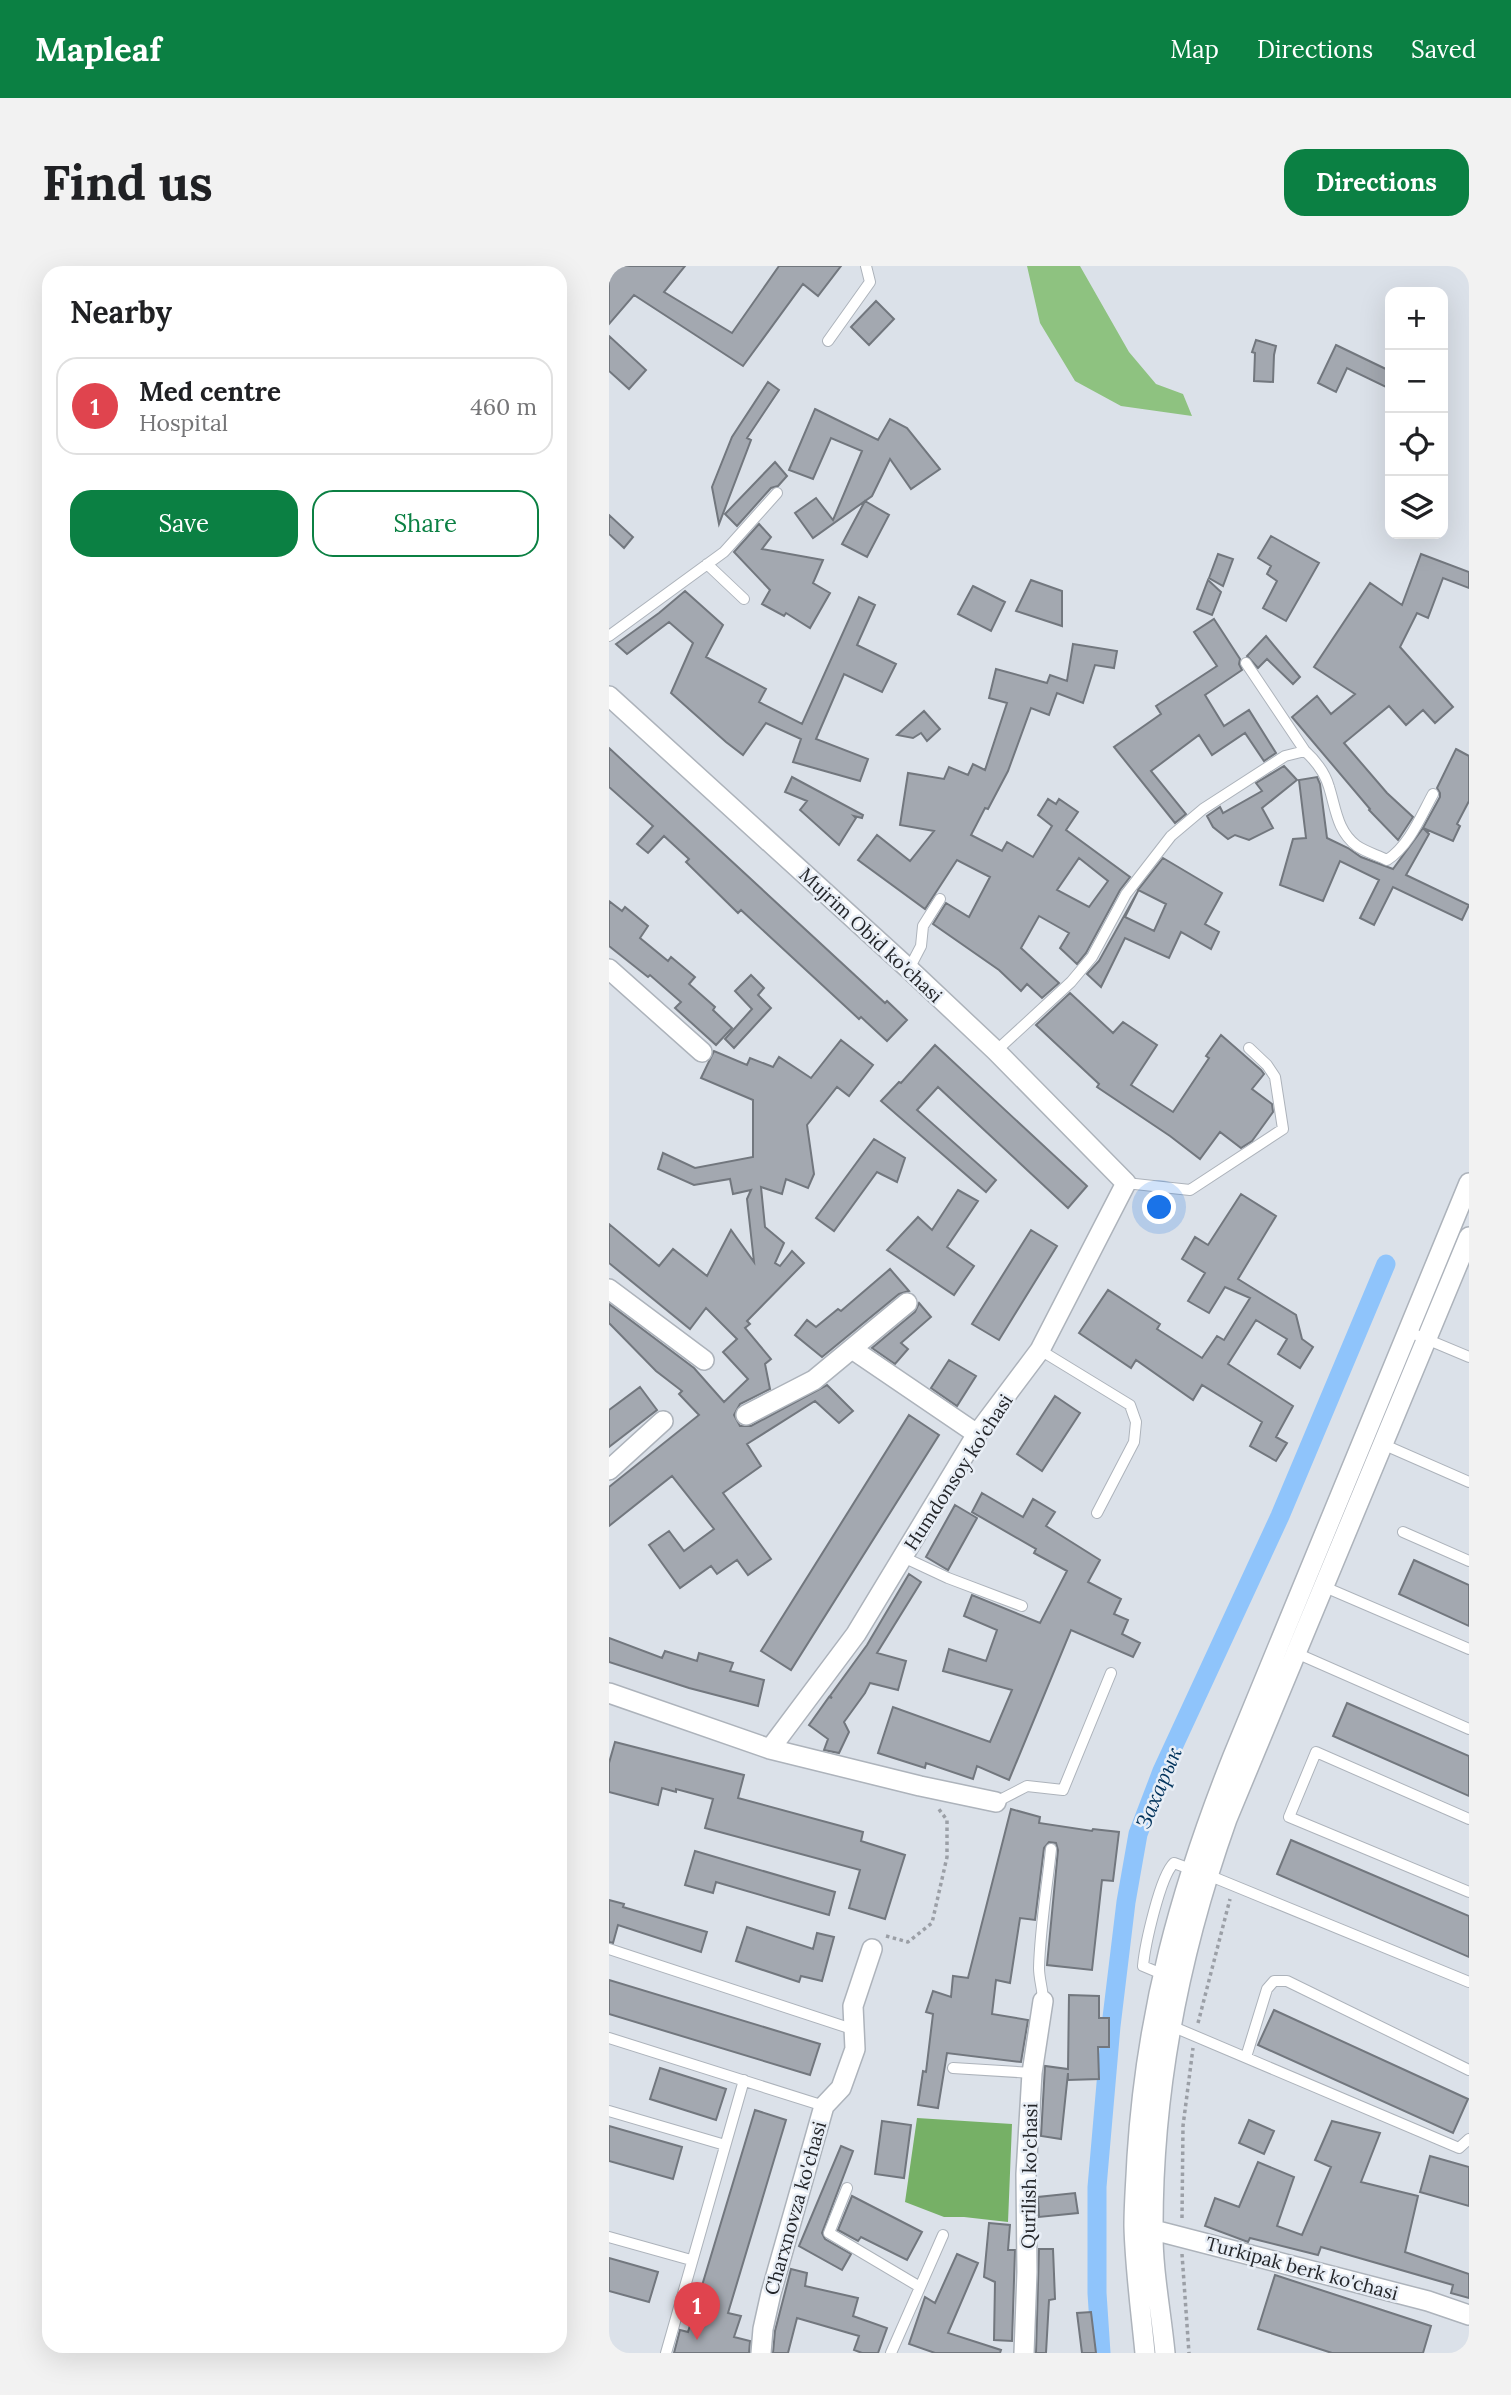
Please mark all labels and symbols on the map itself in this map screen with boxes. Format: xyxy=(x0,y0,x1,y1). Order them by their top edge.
street label: Mujrim Obid ko'chasi xyxy=(794,862,948,1008)
your location xyxy=(1142,1190,1176,1224)
street label: Humdonsoy ko'chasi xyxy=(898,1389,1018,1555)
water label: Захарык xyxy=(1129,1743,1188,1833)
street label: Qurilish ko'chasi xyxy=(1016,2103,1042,2249)
street label: Charxnovza ko'chasi xyxy=(759,2118,831,2298)
street label: Turkipak berk ko'chasi xyxy=(1203,2231,1401,2305)
pin: 1 xyxy=(674,2282,720,2340)

